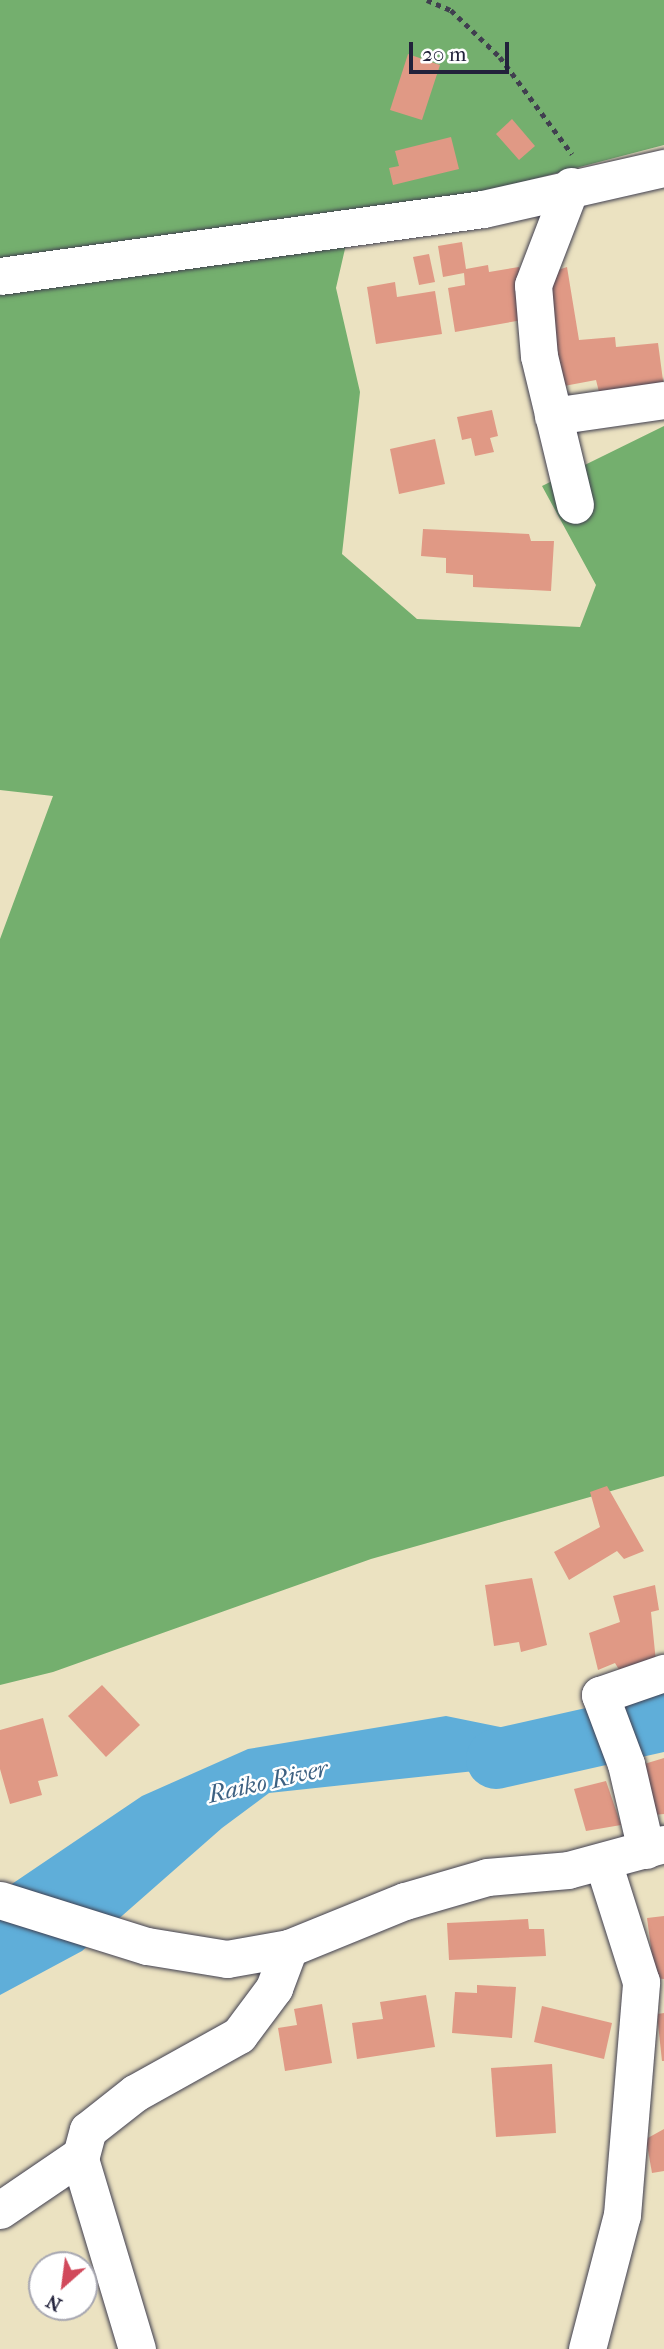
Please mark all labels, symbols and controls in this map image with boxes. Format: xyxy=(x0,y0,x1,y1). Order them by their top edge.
scale bar xyxy=(412,28,512,72)
text: 20 m xyxy=(422,42,466,66)
water label: Raiko River xyxy=(205,1754,331,1810)
north arrow xyxy=(28,2251,98,2321)
text: N xyxy=(43,2290,66,2316)

